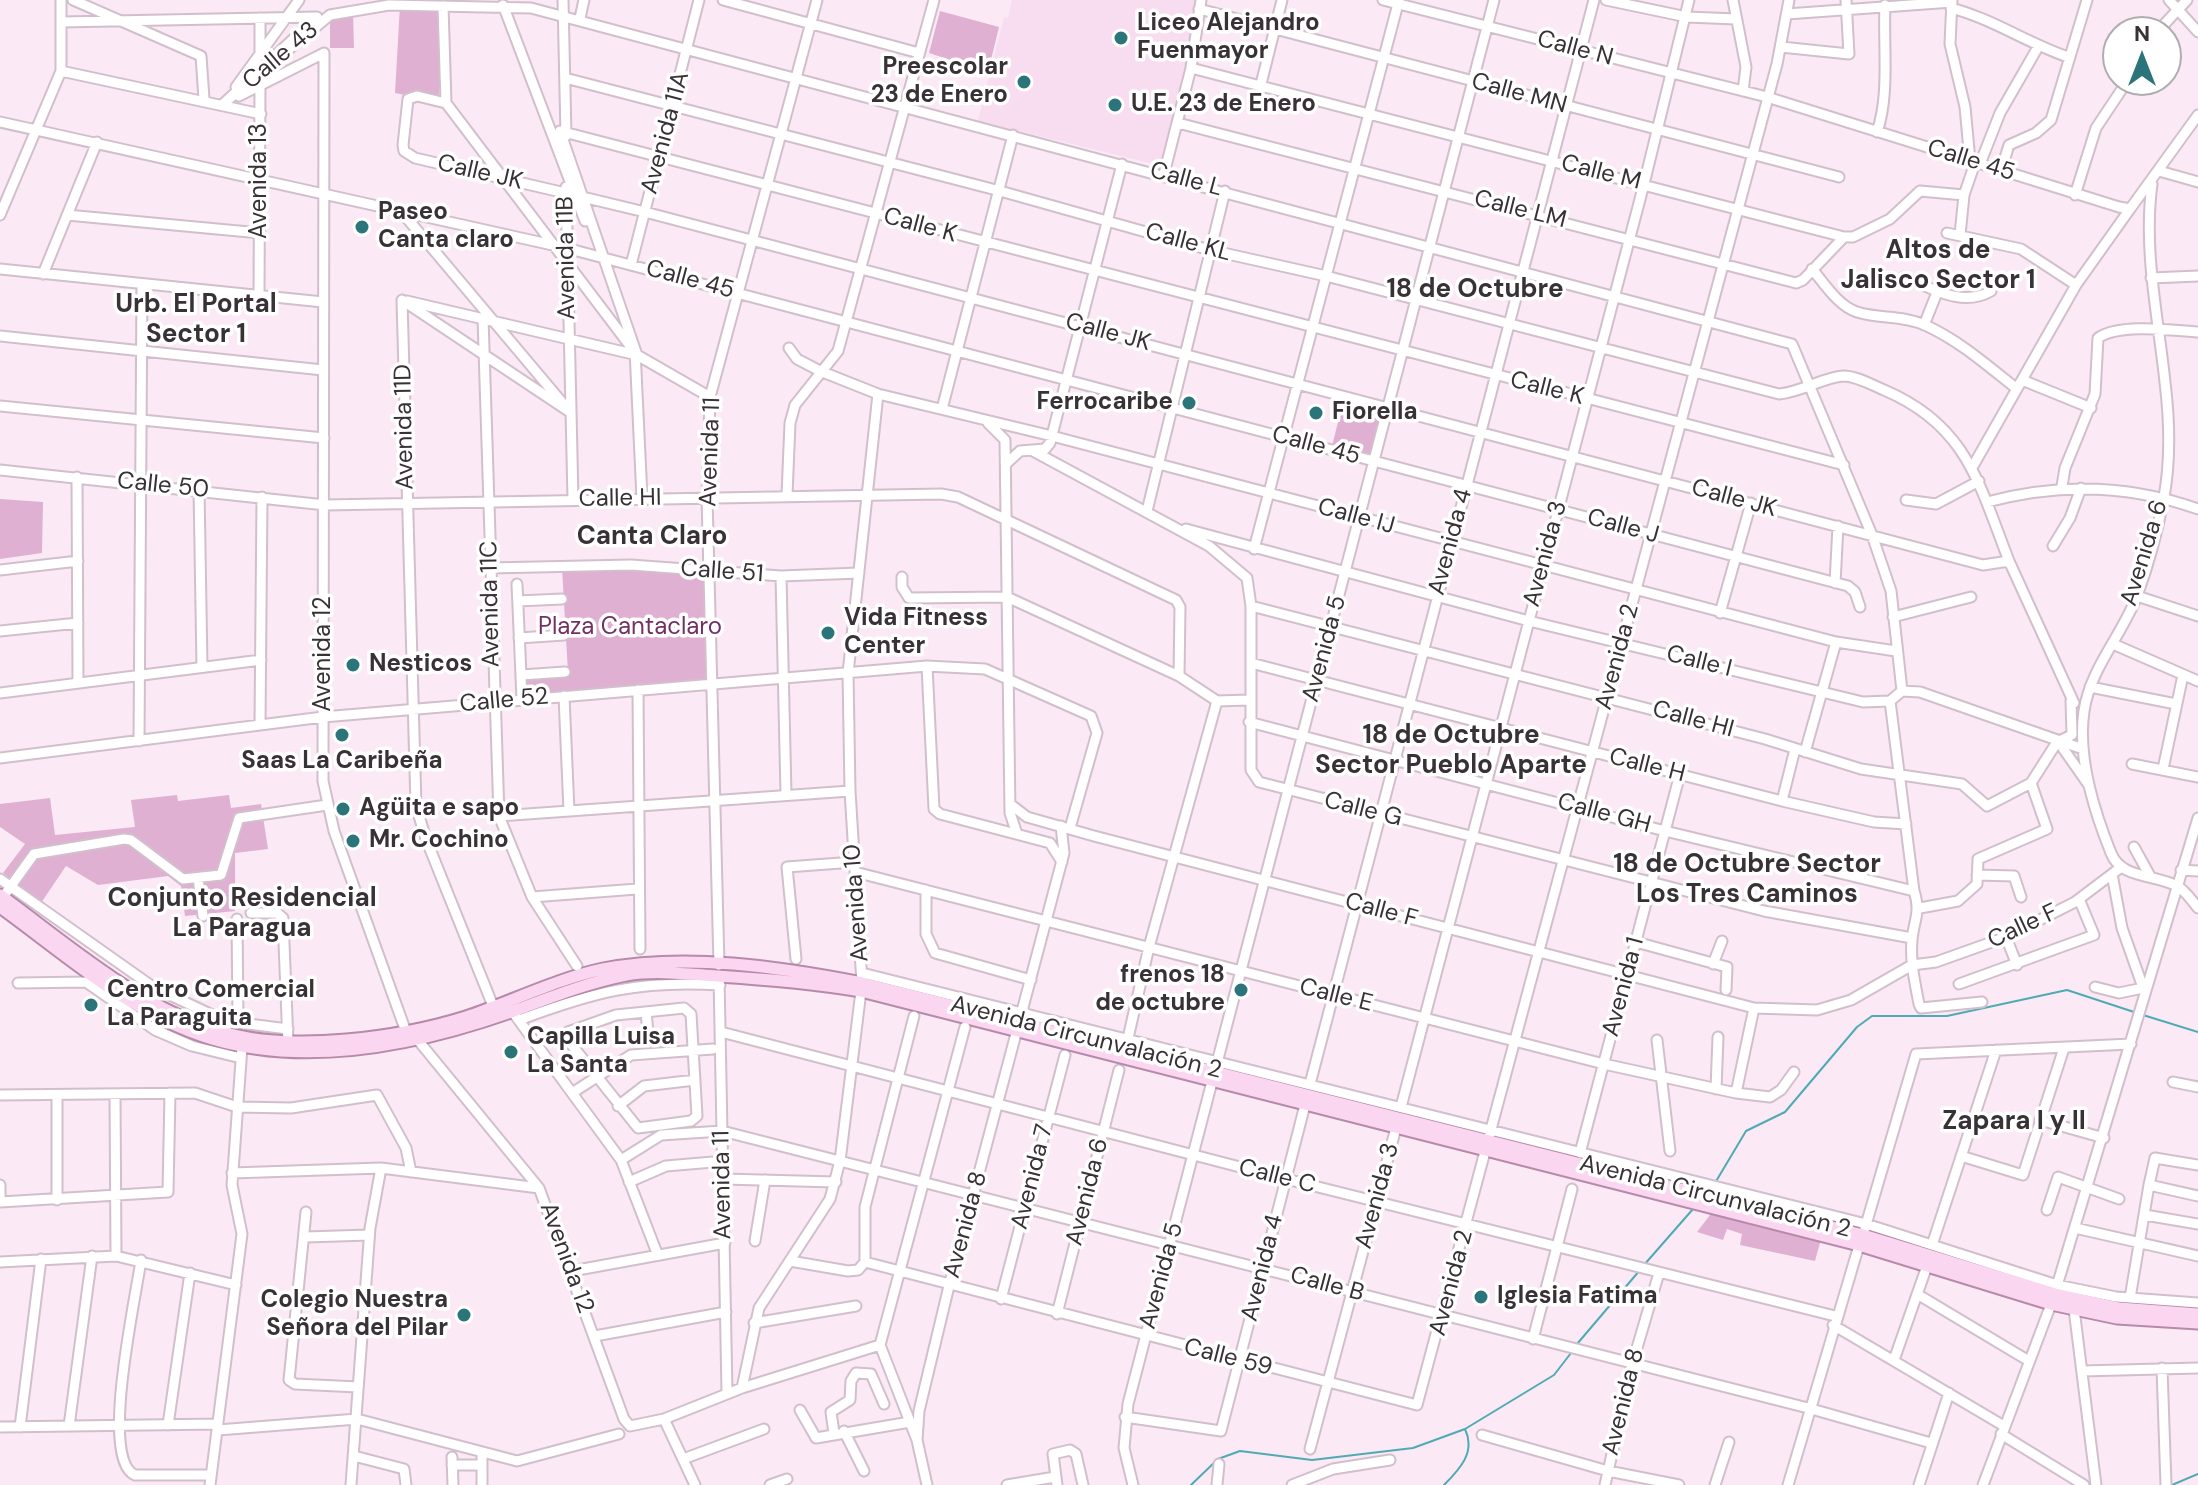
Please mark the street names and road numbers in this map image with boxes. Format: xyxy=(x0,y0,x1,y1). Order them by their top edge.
street label: Calle 43 xyxy=(237,16,325,96)
street label: Calle N xyxy=(1534,25,1616,73)
street label: Calle MN xyxy=(1468,67,1570,121)
street label: Avenida 11A xyxy=(636,69,696,197)
street label: Avenida 13 xyxy=(246,123,274,239)
street label: Calle 45 xyxy=(1924,134,2018,188)
street label: Calle JK xyxy=(434,149,526,197)
street label: Calle M xyxy=(1558,149,1644,197)
street label: Calle L xyxy=(1147,157,1225,203)
street label: Calle LM xyxy=(1471,185,1569,235)
street label: Avenida 11B xyxy=(552,196,582,320)
street label: Calle K xyxy=(880,202,960,250)
street label: Calle KL xyxy=(1142,218,1234,268)
street label: Calle 45 xyxy=(643,254,737,306)
street label: Calle JK xyxy=(1062,308,1154,358)
street label: Avenida 11D xyxy=(390,364,420,490)
street label: Calle K xyxy=(1507,366,1587,412)
street label: Avenida 11 xyxy=(695,397,727,507)
street label: Calle 45 xyxy=(1269,420,1363,472)
street label: Calle 50 xyxy=(116,467,210,505)
street label: Calle JK xyxy=(1688,474,1780,524)
street label: Calle HI xyxy=(578,484,662,514)
street label: Avenida 4 xyxy=(1423,486,1479,598)
street label: Calle IJ xyxy=(1314,493,1398,541)
street label: Avenida 6 xyxy=(2115,496,2175,610)
street label: Avenida 3 xyxy=(1518,498,1574,610)
street label: Calle J xyxy=(1584,504,1662,550)
street label: Avenida 11C xyxy=(475,540,507,668)
street label: Calle 51 xyxy=(680,555,764,589)
street label: Avenida 5 xyxy=(1297,593,1353,705)
street label: Avenida 12 xyxy=(310,596,338,712)
street label: Avenida 2 xyxy=(1590,601,1646,713)
street label: Calle I xyxy=(1663,640,1735,684)
street label: Calle 52 xyxy=(458,683,550,719)
street label: Calle HI xyxy=(1649,695,1737,745)
street label: Calle H xyxy=(1606,743,1688,789)
street label: Calle G xyxy=(1321,786,1405,834)
street label: Calle GH xyxy=(1554,788,1654,840)
street label: Avenida 10 xyxy=(839,843,875,963)
street label: Calle F xyxy=(1342,888,1420,934)
street label: Calle F xyxy=(1983,898,2063,956)
street label: Avenida 1 xyxy=(1597,934,1651,1040)
street label: Calle E xyxy=(1296,973,1376,1019)
street label: Avenida Circunvalación 2 xyxy=(948,990,1224,1086)
street label: Avenida 7 xyxy=(1006,1121,1060,1233)
street label: Avenida 11 xyxy=(708,1130,738,1240)
street label: Avenida 6 xyxy=(1061,1135,1115,1249)
street label: Avenida 3 xyxy=(1350,1140,1406,1252)
street label: Avenida Circunvalación 2 xyxy=(1577,1149,1853,1245)
street label: Calle C xyxy=(1236,1154,1318,1200)
street label: Avenida 8 xyxy=(938,1169,994,1281)
street label: Avenida 12 xyxy=(533,1199,599,1317)
street label: Avenida 4 xyxy=(1236,1212,1290,1324)
street label: Avenida 5 xyxy=(1134,1220,1190,1332)
street label: Avenida 2 xyxy=(1424,1227,1480,1339)
street label: Calle B xyxy=(1287,1261,1367,1309)
street label: Calle 59 xyxy=(1181,1333,1275,1383)
street label: Avenida 8 xyxy=(1597,1346,1651,1458)

